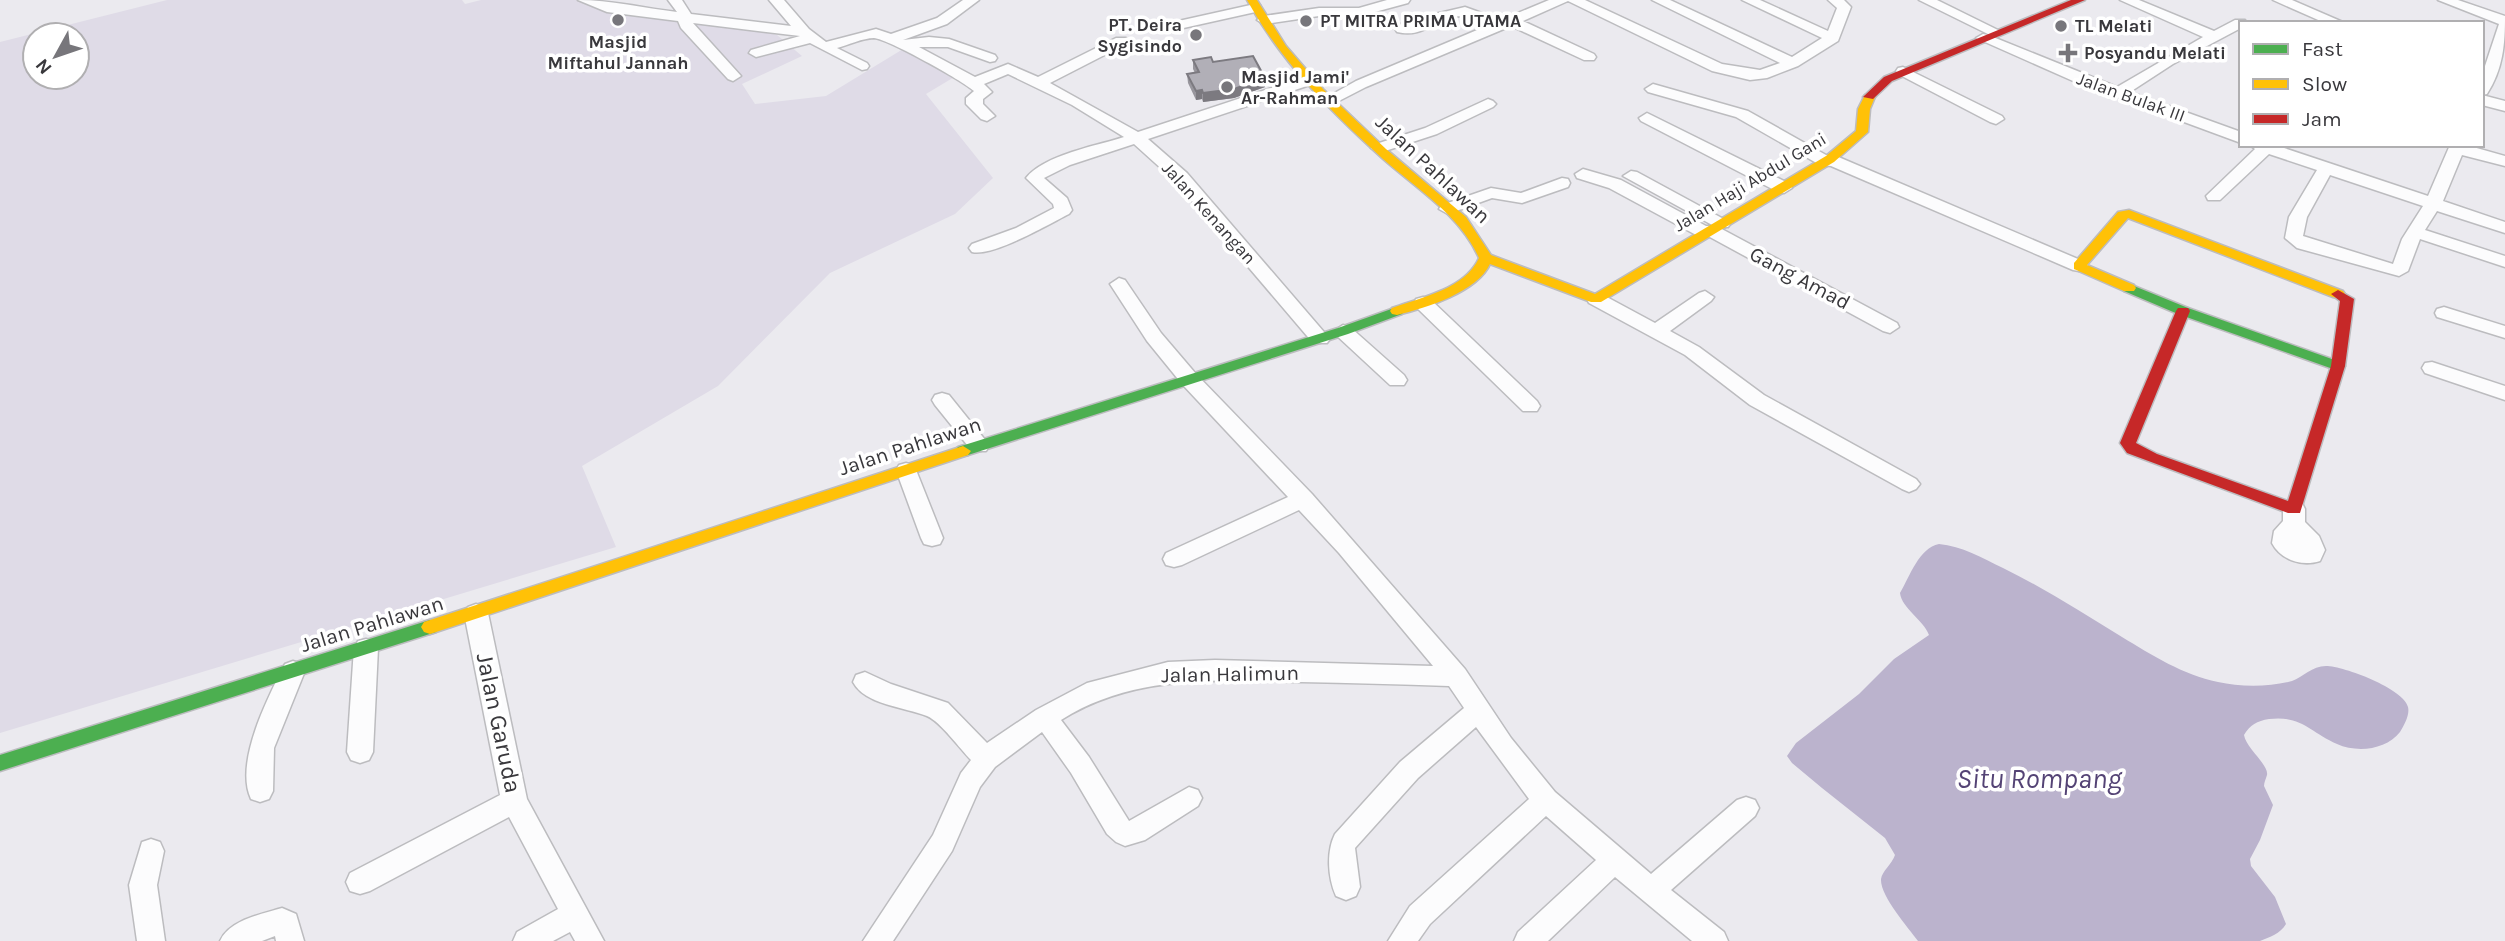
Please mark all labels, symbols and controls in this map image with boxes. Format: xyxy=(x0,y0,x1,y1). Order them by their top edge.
place label: PT MITRA PRIMA UTAMA xyxy=(1320,10,1521,32)
marker: Masjid Miftahul Jannah xyxy=(610,12,626,28)
marker: PT MITRA PRIMA UTAMA xyxy=(1298,13,1314,29)
place label: PT. Deira Sygisindo xyxy=(1097,14,1182,57)
place label: TL Melati xyxy=(2075,15,2152,37)
marker: TL Melati xyxy=(2053,18,2069,34)
north arrow xyxy=(21,21,91,91)
legend xyxy=(2239,21,2484,147)
marker: PT. Deira Sygisindo xyxy=(1188,27,1204,43)
place label: Masjid Miftahul Jannah xyxy=(547,31,689,74)
text: Fast xyxy=(2302,37,2343,61)
place label: Posyandu Melati xyxy=(2084,42,2226,64)
marker: Posyandu Melati xyxy=(2058,43,2078,63)
text: N xyxy=(31,54,57,79)
place label: Masjid Jami' Ar-Rahman xyxy=(1241,66,1349,109)
street label: Jalan Bulak III xyxy=(2074,67,2188,127)
text: Slow xyxy=(2302,72,2347,96)
marker: Masjid Jami' Ar-Rahman xyxy=(1219,79,1235,95)
text: Jam xyxy=(2302,107,2342,131)
street label: Jalan Pahlawan xyxy=(1371,110,1495,228)
street label: Jalan Haji Abdul Gani xyxy=(1670,128,1830,236)
street label: Jalan Kenangan xyxy=(1157,157,1261,269)
street label: Gang Amad xyxy=(1746,242,1854,314)
street label: Jalan Pahlawan xyxy=(836,412,984,480)
street label: Jalan Pahlawan xyxy=(298,591,446,657)
street label: Jalan Garuda xyxy=(471,650,527,796)
street label: Jalan Halimun xyxy=(1161,661,1299,687)
water label: Situ Rompang xyxy=(1957,762,2123,795)

